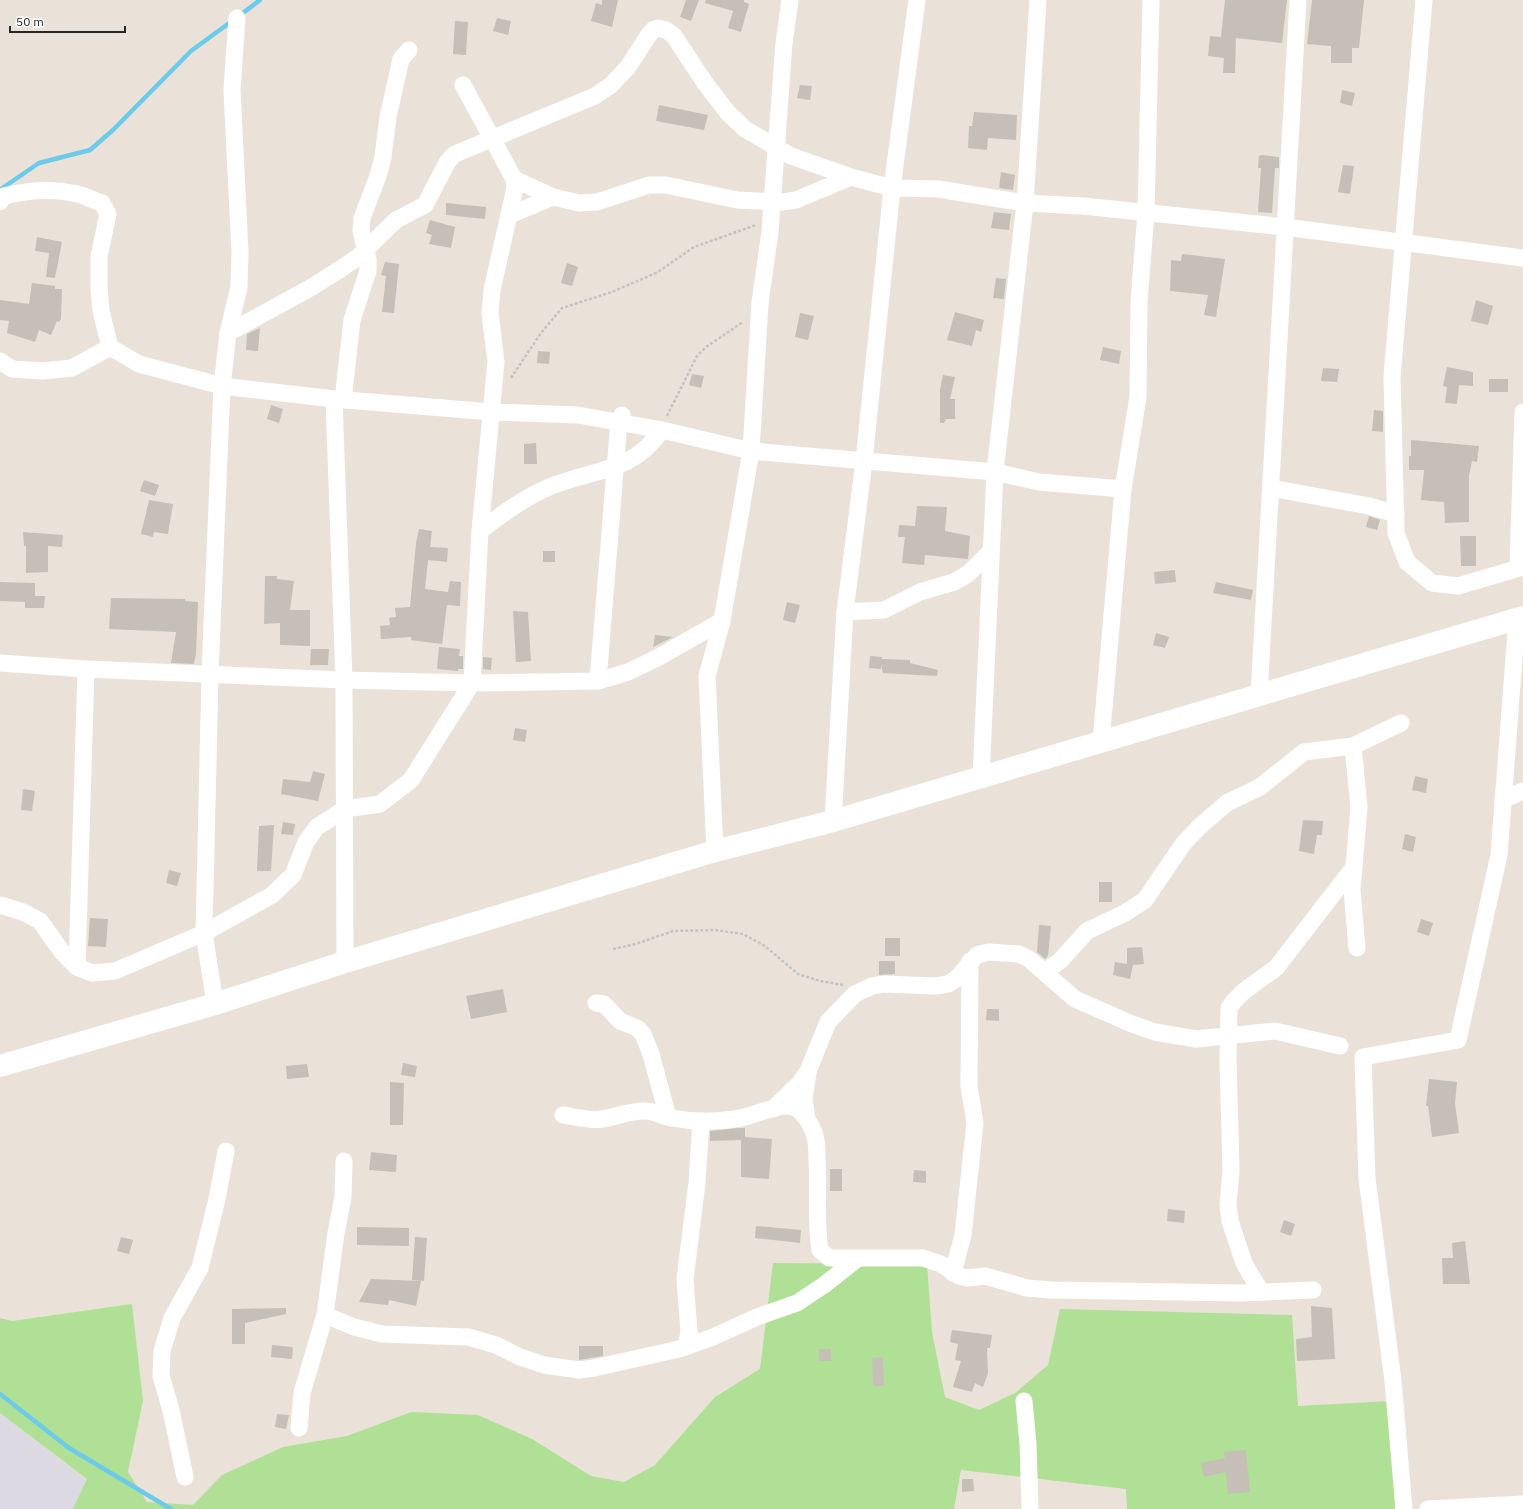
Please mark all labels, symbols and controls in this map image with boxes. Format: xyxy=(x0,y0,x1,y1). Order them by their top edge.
scale bar xyxy=(10,8,125,34)
text: 50 m xyxy=(16,14,44,29)

